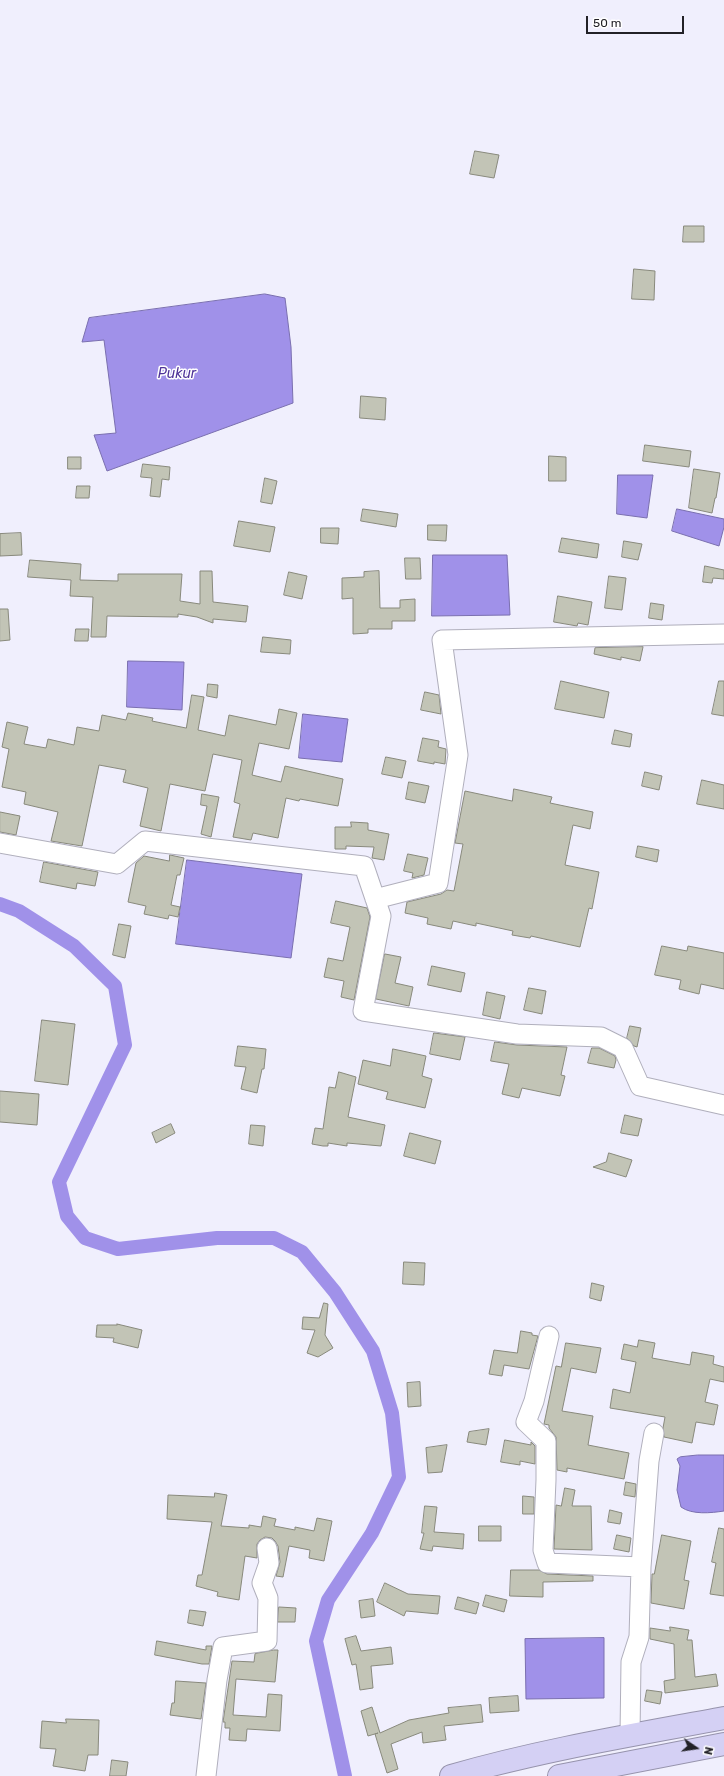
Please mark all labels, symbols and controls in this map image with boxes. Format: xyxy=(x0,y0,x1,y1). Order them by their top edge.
scale bar xyxy=(588,8,686,34)
text: 50 m xyxy=(593,16,621,30)
water label: Pukur xyxy=(158,366,196,382)
north arrow xyxy=(676,1728,716,1768)
text: N xyxy=(701,1745,715,1756)

